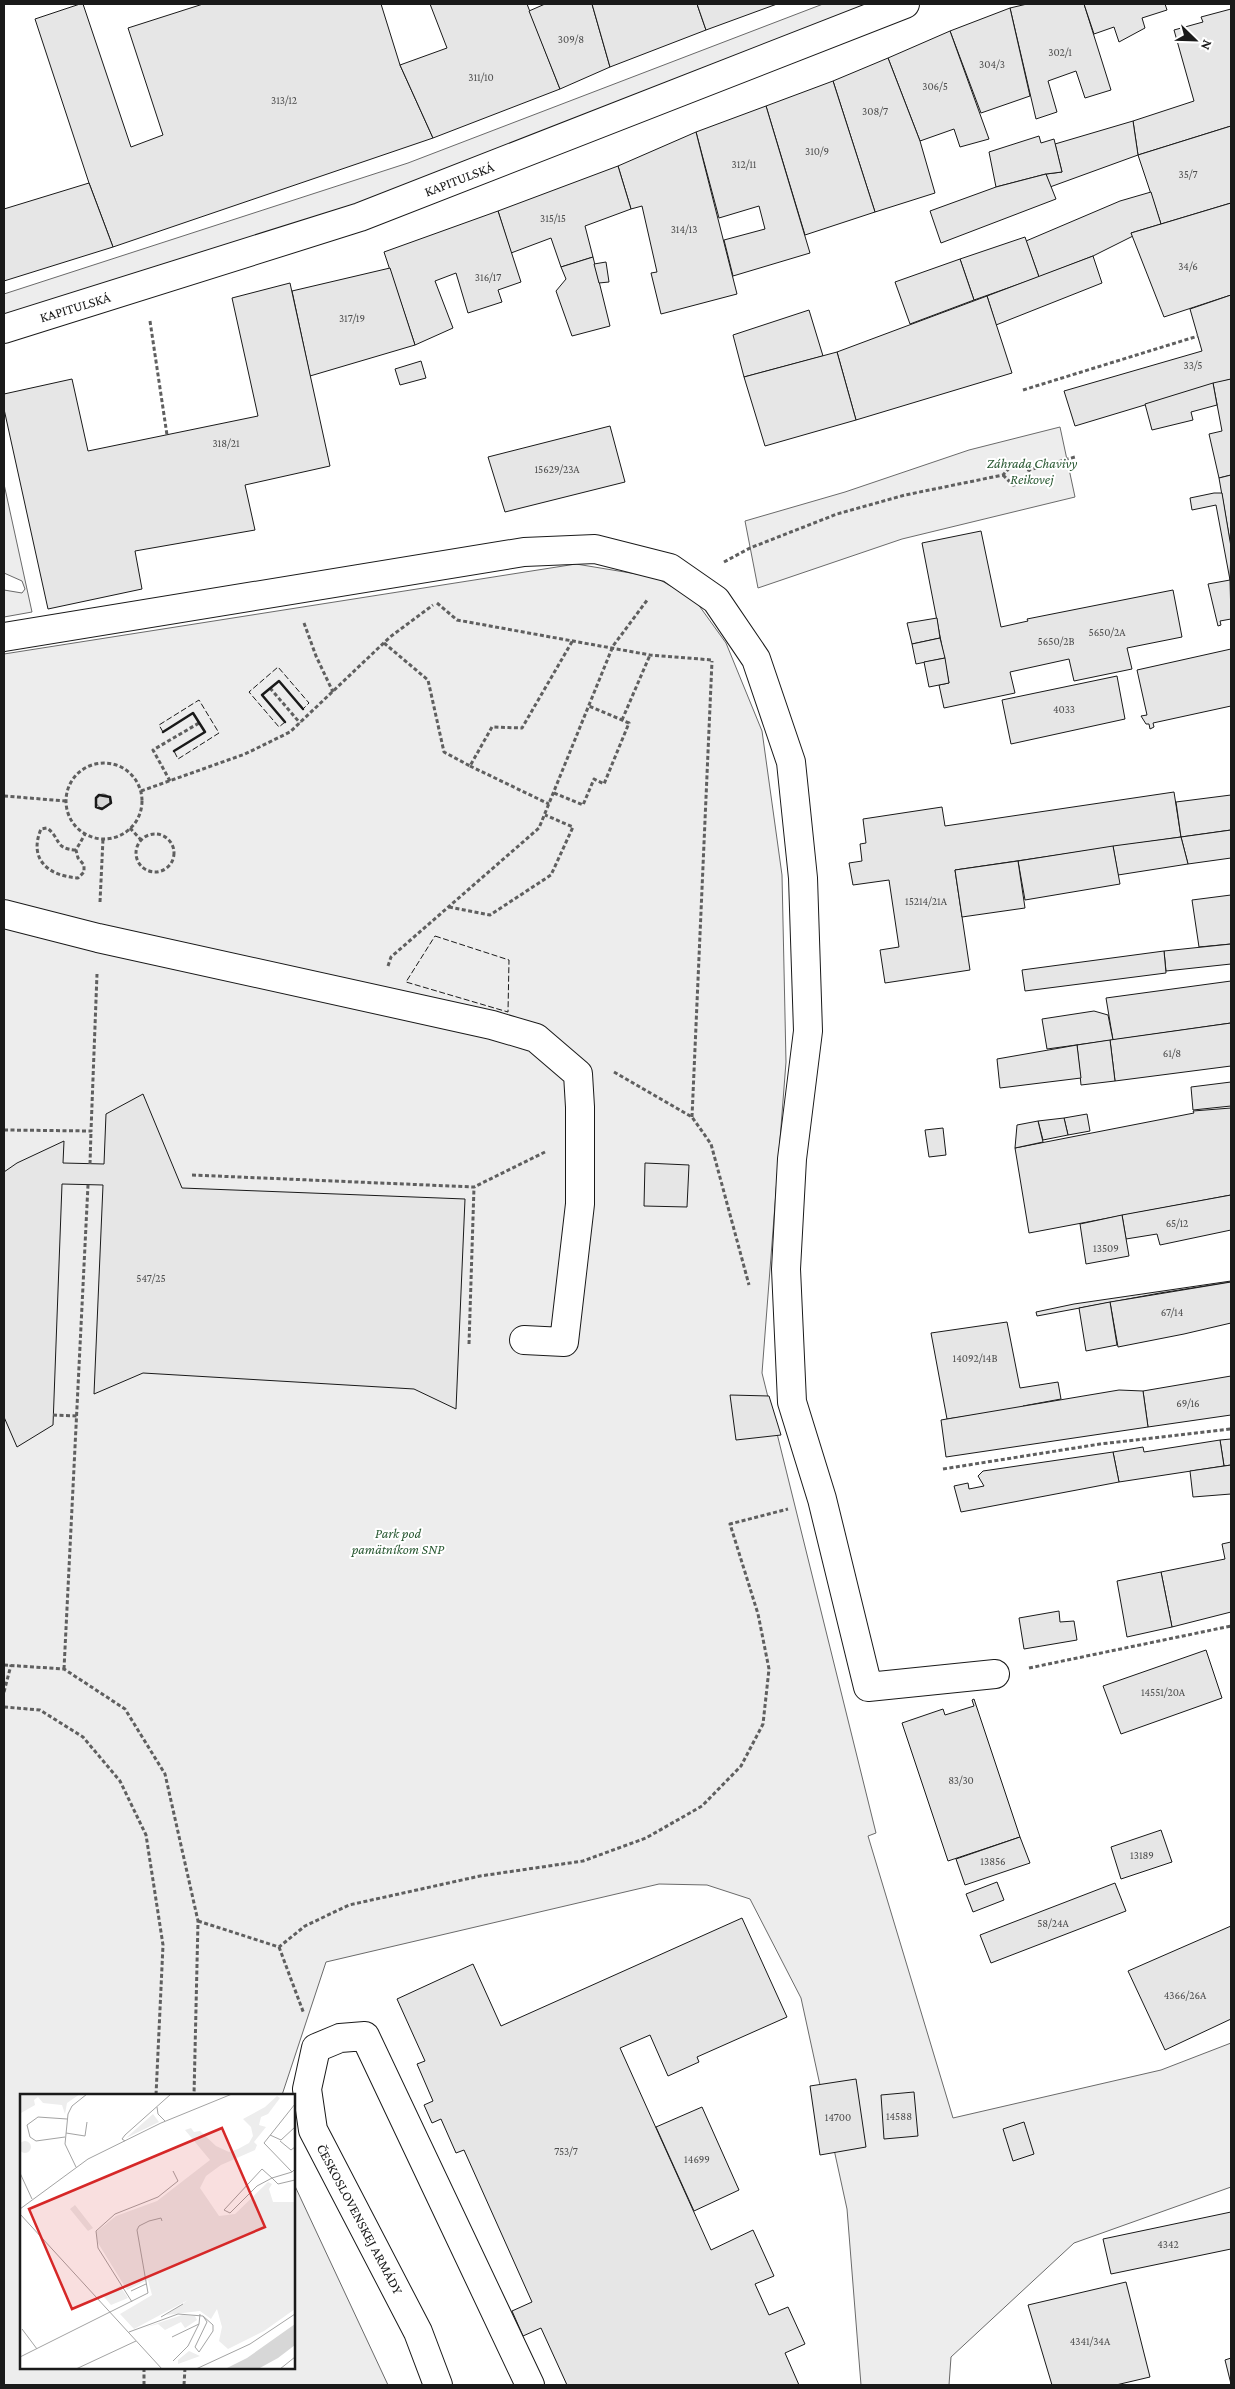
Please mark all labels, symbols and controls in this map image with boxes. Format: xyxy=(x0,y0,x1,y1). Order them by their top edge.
north arrow xyxy=(1170,15,1220,65)
house number: 309/8 xyxy=(558,33,584,45)
text: N xyxy=(1198,38,1216,53)
house number: 302/1 xyxy=(1048,46,1072,58)
house number: 304/3 xyxy=(979,58,1005,70)
house number: 311/10 xyxy=(468,71,494,83)
house number: 306/5 xyxy=(922,80,948,92)
house number: 313/12 xyxy=(271,94,297,106)
house number: 308/7 xyxy=(862,105,888,117)
house number: 310/9 xyxy=(805,145,829,157)
street label: KAPITULSKÁ xyxy=(422,158,496,200)
house number: 312/11 xyxy=(732,158,757,170)
house number: 35/7 xyxy=(1179,168,1197,180)
house number: 315/15 xyxy=(540,212,566,224)
house number: 314/13 xyxy=(671,223,697,235)
house number: 34/6 xyxy=(1178,260,1198,272)
house number: 316/17 xyxy=(475,271,501,283)
street label: KAPITULSKÁ xyxy=(38,289,112,325)
house number: 317/19 xyxy=(339,312,365,324)
house number: 33/5 xyxy=(1184,359,1202,371)
house number: 318/21 xyxy=(212,437,240,449)
park label: Záhrada Chavivy Reikovej xyxy=(987,455,1077,488)
house number: 15629/23A xyxy=(534,463,580,475)
house number: 5650/2A xyxy=(1088,626,1126,638)
house number: 5650/2B xyxy=(1038,635,1074,647)
house number: 4033 xyxy=(1053,703,1075,715)
house number: 15214/21A xyxy=(905,895,948,907)
house number: 61/8 xyxy=(1163,1047,1181,1059)
house number: 65/12 xyxy=(1166,1217,1188,1229)
house number: 13509 xyxy=(1093,1242,1119,1254)
house number: 547/25 xyxy=(136,1272,166,1284)
house number: 67/14 xyxy=(1161,1306,1184,1318)
house number: 14092/14B xyxy=(953,1352,997,1364)
house number: 69/16 xyxy=(1176,1397,1200,1409)
park label: Park pod pamätníkom SNP xyxy=(351,1525,445,1557)
house number: 14551/20A xyxy=(1141,1686,1186,1698)
house number: 83/30 xyxy=(948,1774,974,1786)
house number: 13189 xyxy=(1130,1849,1154,1861)
house number: 13856 xyxy=(980,1855,1006,1867)
house number: 58/24A xyxy=(1037,1917,1070,1929)
house number: 4366/26A xyxy=(1164,1989,1207,2001)
inset map xyxy=(20,2094,295,2369)
house number: 14588 xyxy=(886,2110,912,2122)
house number: 14700 xyxy=(825,2111,851,2123)
street label: ČESKOSLOVENSKEJ ARMÁDY xyxy=(314,2141,407,2297)
house number: 753/7 xyxy=(554,2145,578,2157)
house number: 14699 xyxy=(684,2153,710,2165)
house number: 4342 xyxy=(1157,2238,1179,2250)
house number: 4341/34A xyxy=(1070,2335,1111,2347)

